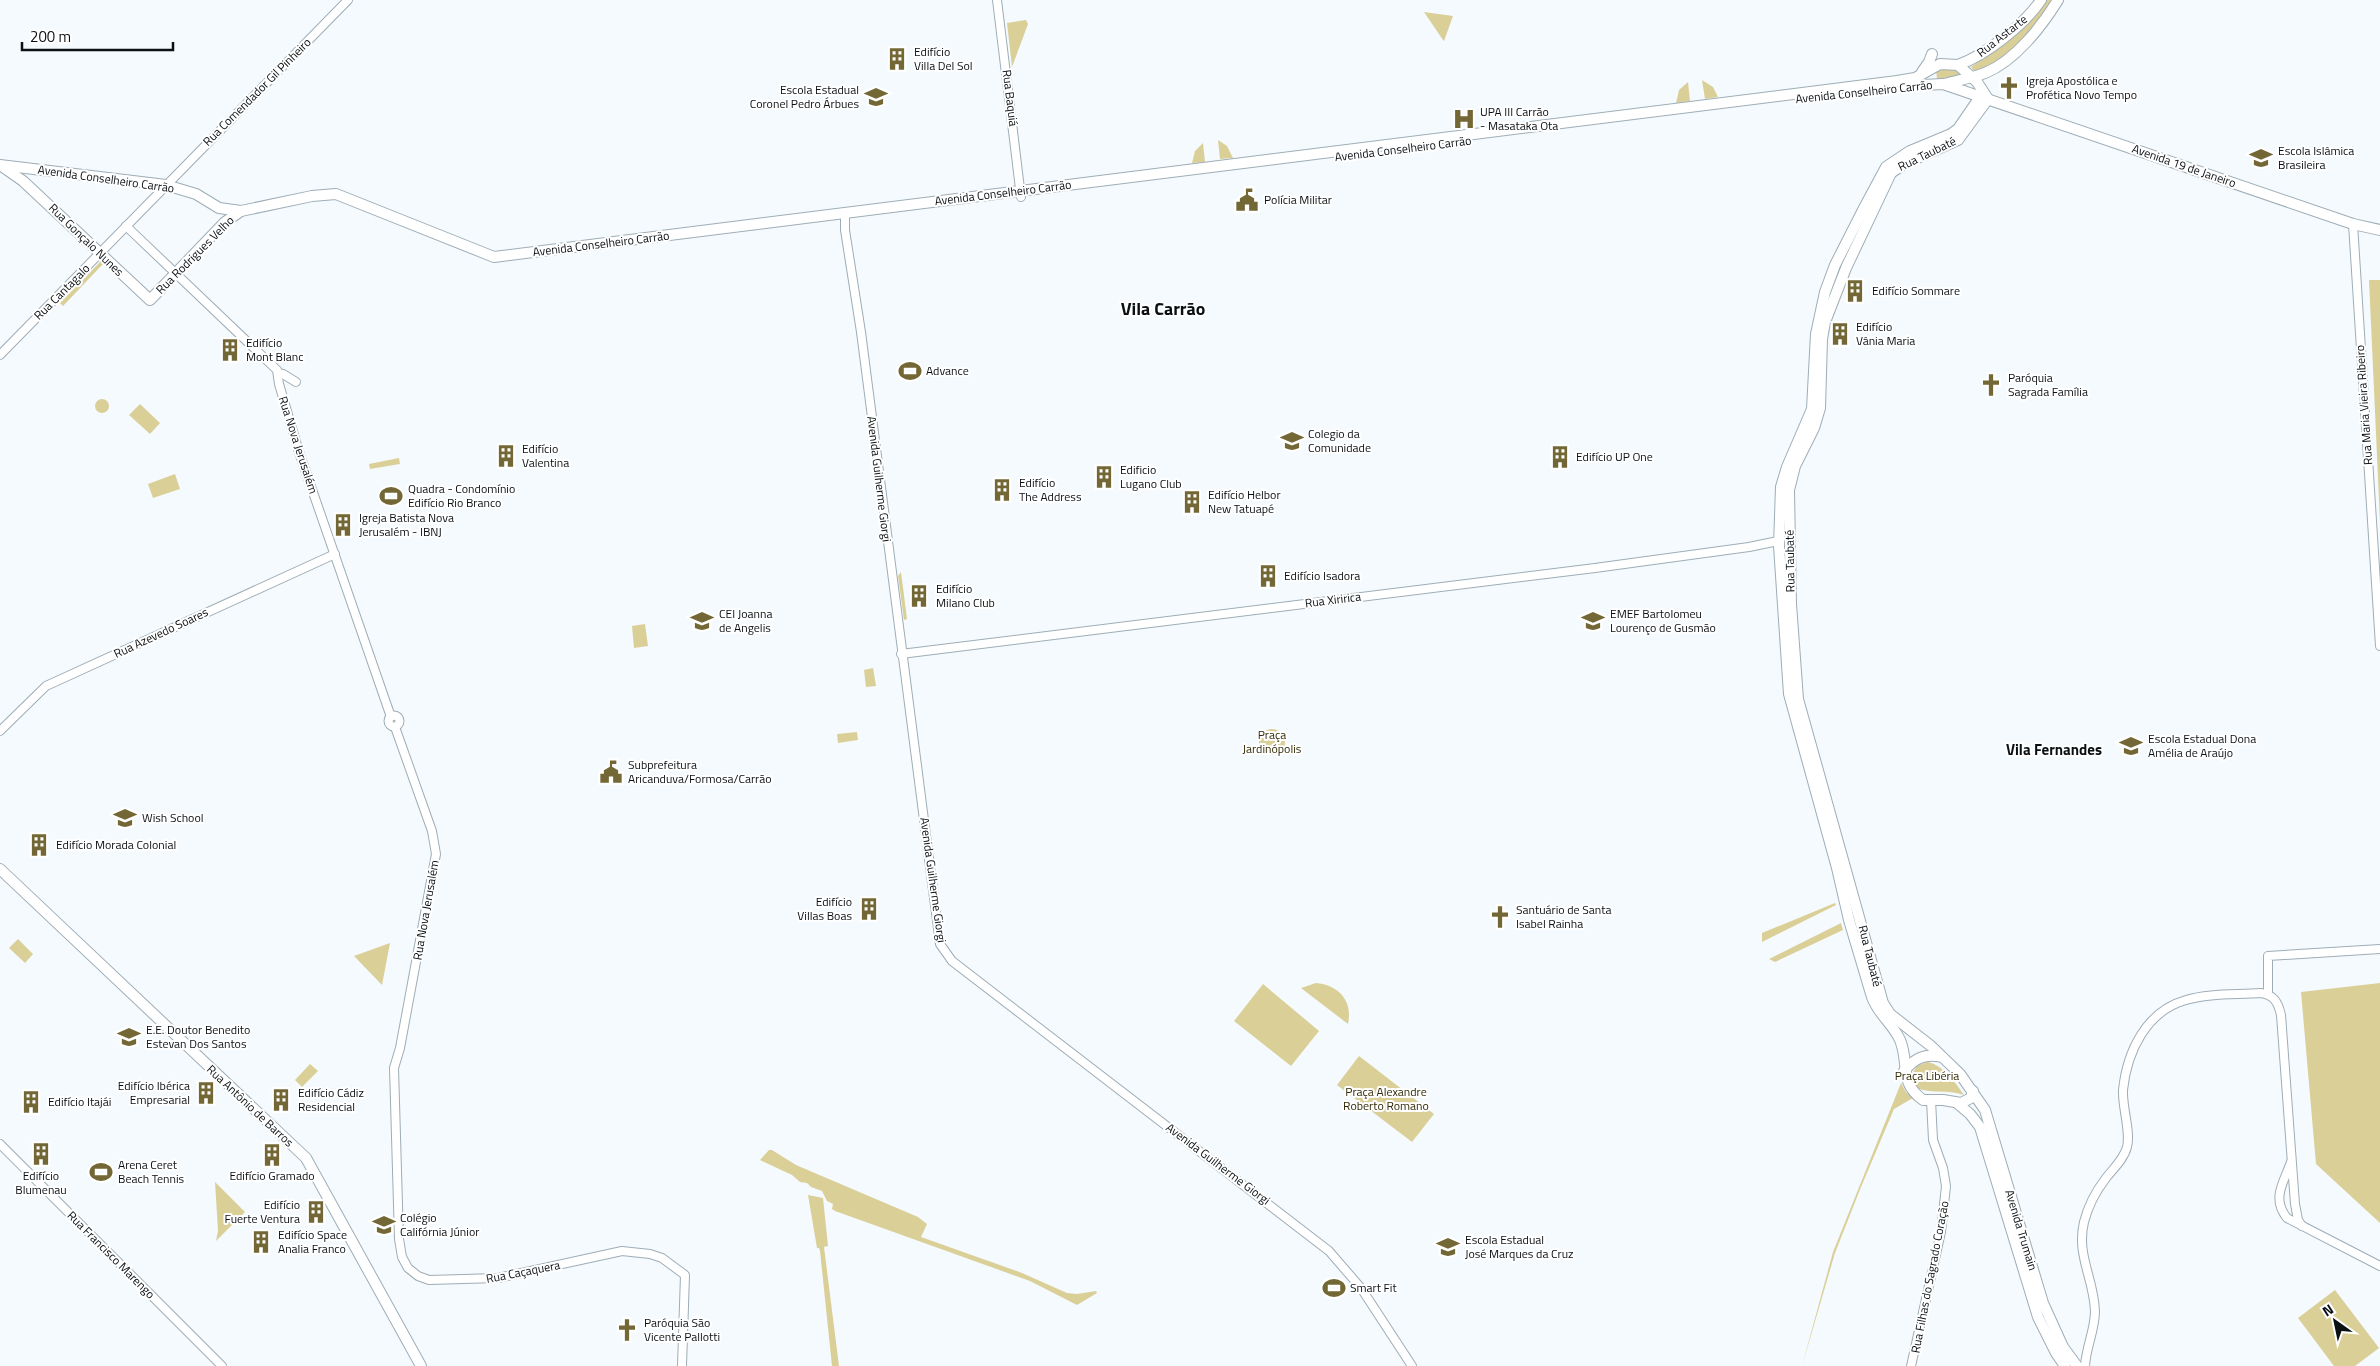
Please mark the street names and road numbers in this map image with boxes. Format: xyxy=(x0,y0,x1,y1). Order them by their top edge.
street label: Rua Astarte xyxy=(1972,10,2031,61)
street label: Rua Comendador Gil Pinheiro xyxy=(198,33,315,150)
street label: Rua Baquiá xyxy=(998,68,1023,127)
street label: Avenida Conselheiro Carrão xyxy=(1794,75,1933,108)
street label: Avenida Conselheiro Carrão xyxy=(1333,131,1472,166)
street label: Rua Taubaté xyxy=(1894,131,1959,176)
street label: Avenida 19 de Janeiro xyxy=(2130,139,2239,192)
street label: Avenida Conselheiro Carrão xyxy=(37,160,176,197)
street label: Avenida Conselheiro Carrão xyxy=(933,175,1072,210)
street label: Rua Gonçalo Nunes xyxy=(44,199,129,281)
street label: Rua Rodrigues Velho xyxy=(151,211,238,298)
street label: Avenida Conselheiro Carrão xyxy=(531,226,670,261)
street label: Rua Cantagalo xyxy=(29,259,94,324)
street label: Rua Maria Vieira Ribeiro xyxy=(2350,344,2377,466)
street label: Rua Nova Jerusalém xyxy=(274,394,323,496)
street label: Avenida Guilherme Giorgi xyxy=(862,415,897,543)
street label: Rua Taubaté xyxy=(1779,530,1800,592)
street label: Rua Xiririca xyxy=(1304,587,1362,612)
street label: Rua Azevedo Soares xyxy=(110,602,212,663)
street label: Avenida Guilherme Giorgi xyxy=(915,816,952,944)
street label: Rua Nova Jerusalém xyxy=(407,858,444,962)
street label: Rua Taubaté xyxy=(1854,923,1887,989)
street label: Rua Antônio de Barros xyxy=(203,1060,298,1151)
street label: Avenida Guilherme Giorgi xyxy=(1162,1118,1275,1209)
street label: Avenida Trumain xyxy=(2000,1187,2043,1273)
street label: Rua Filhas do Sagrado Coração xyxy=(1905,1199,1954,1355)
street label: Rua Francisco Marengo xyxy=(63,1206,160,1303)
street label: Rua Caçaquera xyxy=(484,1255,562,1288)

